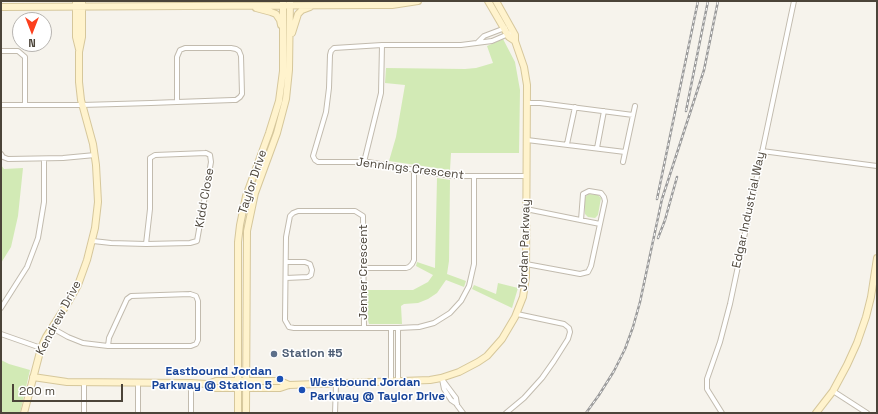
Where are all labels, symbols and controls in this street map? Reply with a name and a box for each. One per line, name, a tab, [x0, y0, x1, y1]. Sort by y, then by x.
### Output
north arrow	[12, 12, 52, 52]
text: N	[28, 36, 36, 50]
street label: Taylor Drive	[236, 148, 270, 216]
street label: Edgar Industrial Way	[730, 150, 768, 270]
street label: Jennings Crescent	[355, 155, 465, 183]
street label: Kidd Close	[193, 167, 217, 229]
street label: Jordan Parkway	[516, 199, 534, 291]
street label: Jenner Crescent	[357, 224, 371, 320]
street label: Kendrew Drive	[33, 278, 85, 358]
place label: Station #5	[282, 347, 343, 361]
marker: Station #5	[269, 349, 279, 359]
place label: Eastbound Jordan Parkway @ Station 5	[152, 365, 272, 393]
marker: Eastbound Jordan Parkway @ Station 5	[275, 374, 285, 384]
scale bar	[14, 376, 125, 402]
place label: Westbound Jordan Parkway @ Taylor Drive	[310, 376, 445, 404]
text: 200 m	[19, 383, 55, 399]
marker: Westbound Jordan Parkway @ Taylor Drive	[297, 385, 307, 395]

